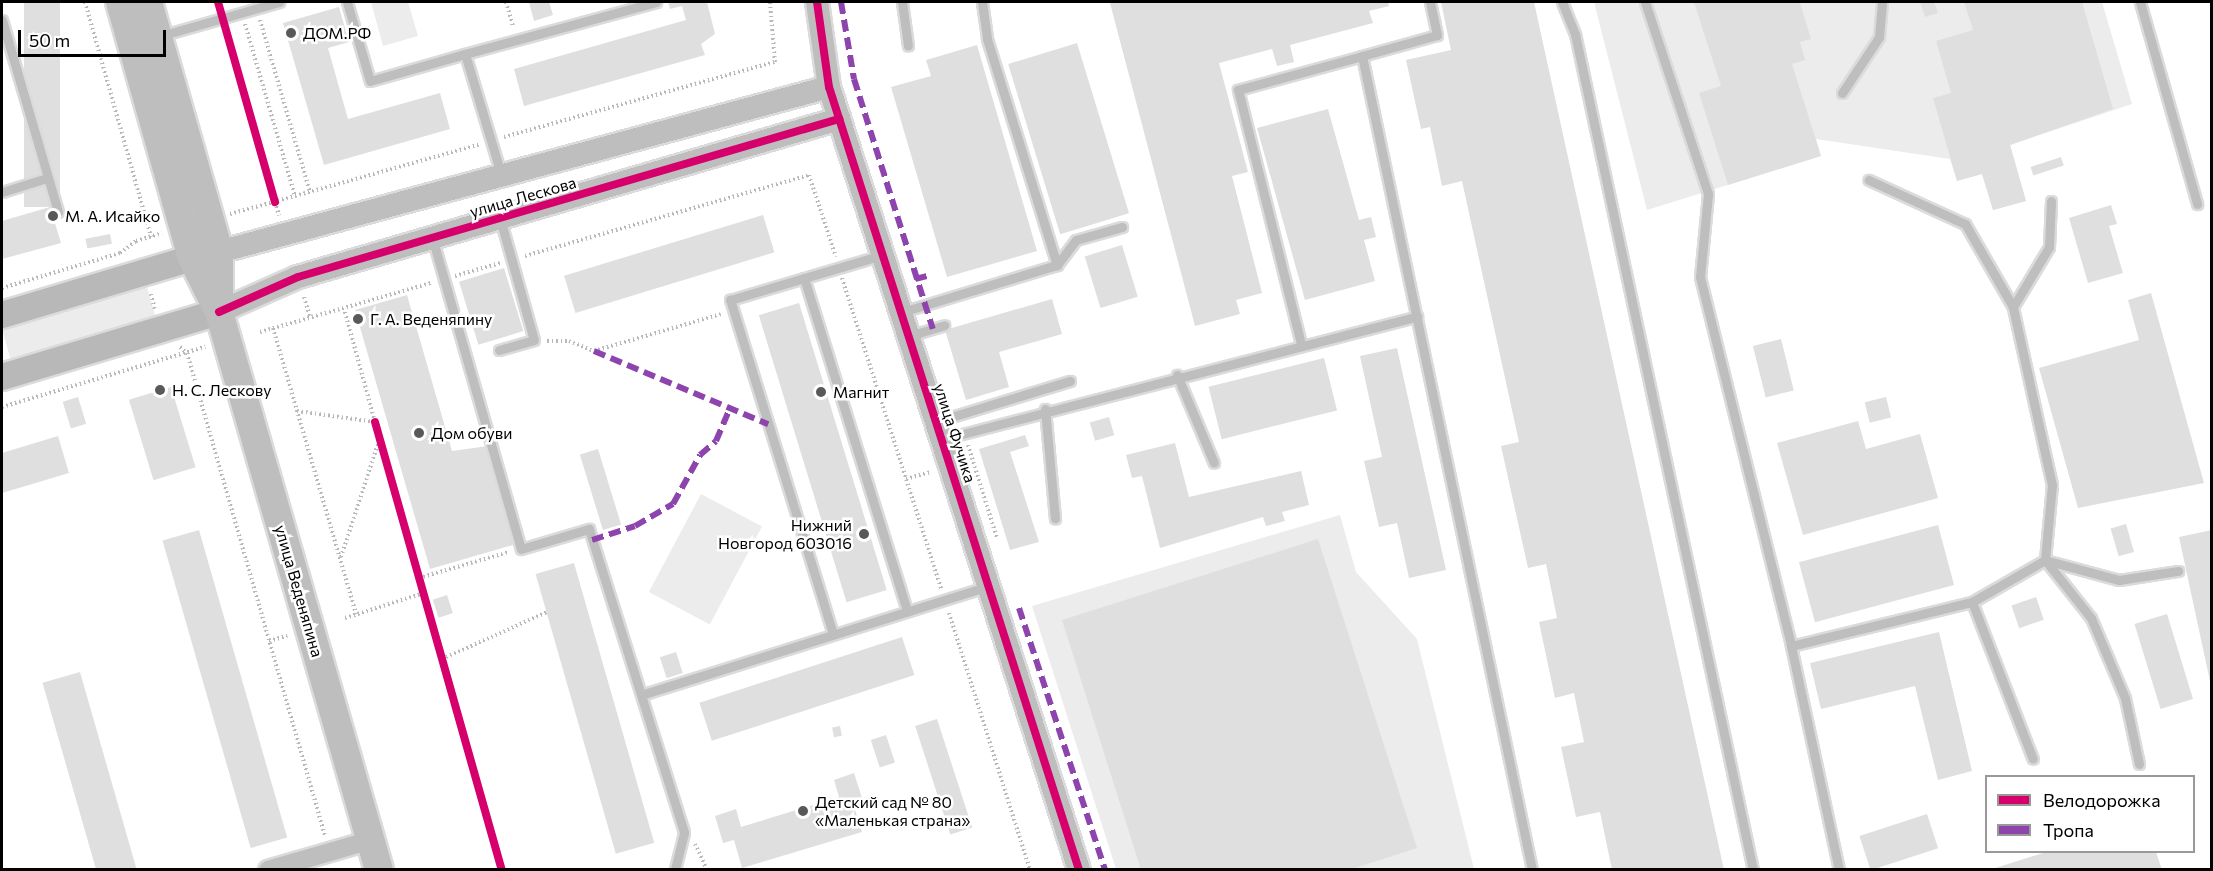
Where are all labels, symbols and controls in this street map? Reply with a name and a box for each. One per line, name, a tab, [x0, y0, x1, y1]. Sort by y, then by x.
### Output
scale bar	[21, 18, 170, 56]
place label: ДОМ.РФ	[303, 23, 371, 43]
marker: ДОМ.РФ	[284, 26, 298, 40]
text: 50 m	[29, 29, 70, 51]
street label: улица Лескова	[468, 173, 578, 221]
place label: М. А. Исайко	[65, 206, 160, 226]
marker: М. А. Исайко	[46, 209, 60, 223]
place label: Г. А. Веденяпину	[370, 309, 492, 329]
marker: Г. А. Веденяпину	[351, 312, 365, 326]
place label: Н. С. Лескову	[172, 380, 271, 400]
street label: улица Фучика	[930, 381, 980, 485]
place label: Магнит	[833, 382, 889, 402]
marker: Н. С. Лескову	[153, 383, 167, 397]
marker: Магнит	[814, 385, 828, 399]
place label: Дом обуви	[431, 423, 512, 443]
marker: Дом обуви	[412, 426, 426, 440]
place label: Нижний Новгород 603016	[718, 515, 852, 553]
street label: улица Веденяпина	[271, 523, 327, 659]
marker: Нижний Новгород 603016	[857, 527, 871, 541]
legend	[1985, 775, 2195, 853]
text: Велодорожка	[2043, 789, 2161, 811]
place label: Детский сад № 80 «Маленькая страна»	[815, 792, 970, 830]
marker: Детский сад № 80 «Маленькая страна»	[796, 804, 810, 818]
text: Тропа	[2043, 819, 2094, 841]

